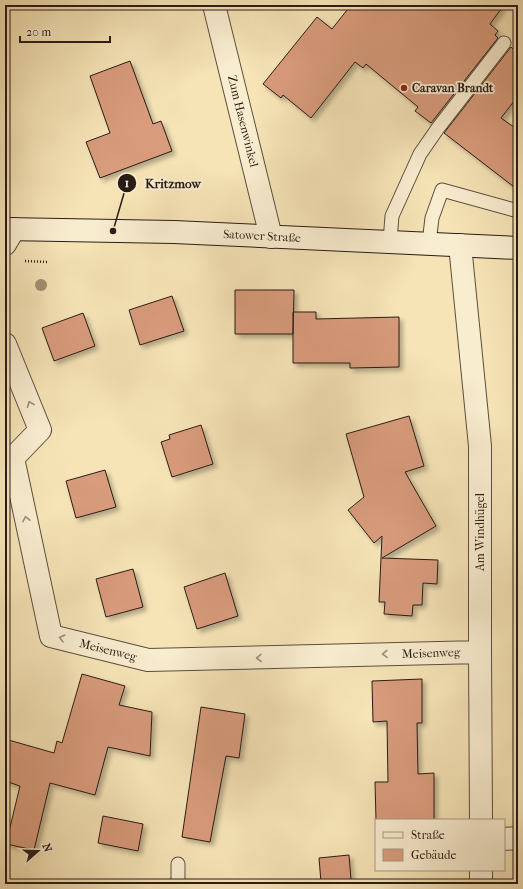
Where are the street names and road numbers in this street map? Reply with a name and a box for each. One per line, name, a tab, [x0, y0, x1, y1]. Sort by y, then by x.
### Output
street label: Zum Hasenwinkel	[225, 74, 261, 169]
street label: Satower Straße	[223, 227, 301, 245]
street label: Am Windhügel	[473, 492, 487, 572]
street label: Meisenweg	[78, 636, 139, 664]
street label: Meisenweg	[402, 645, 461, 661]

